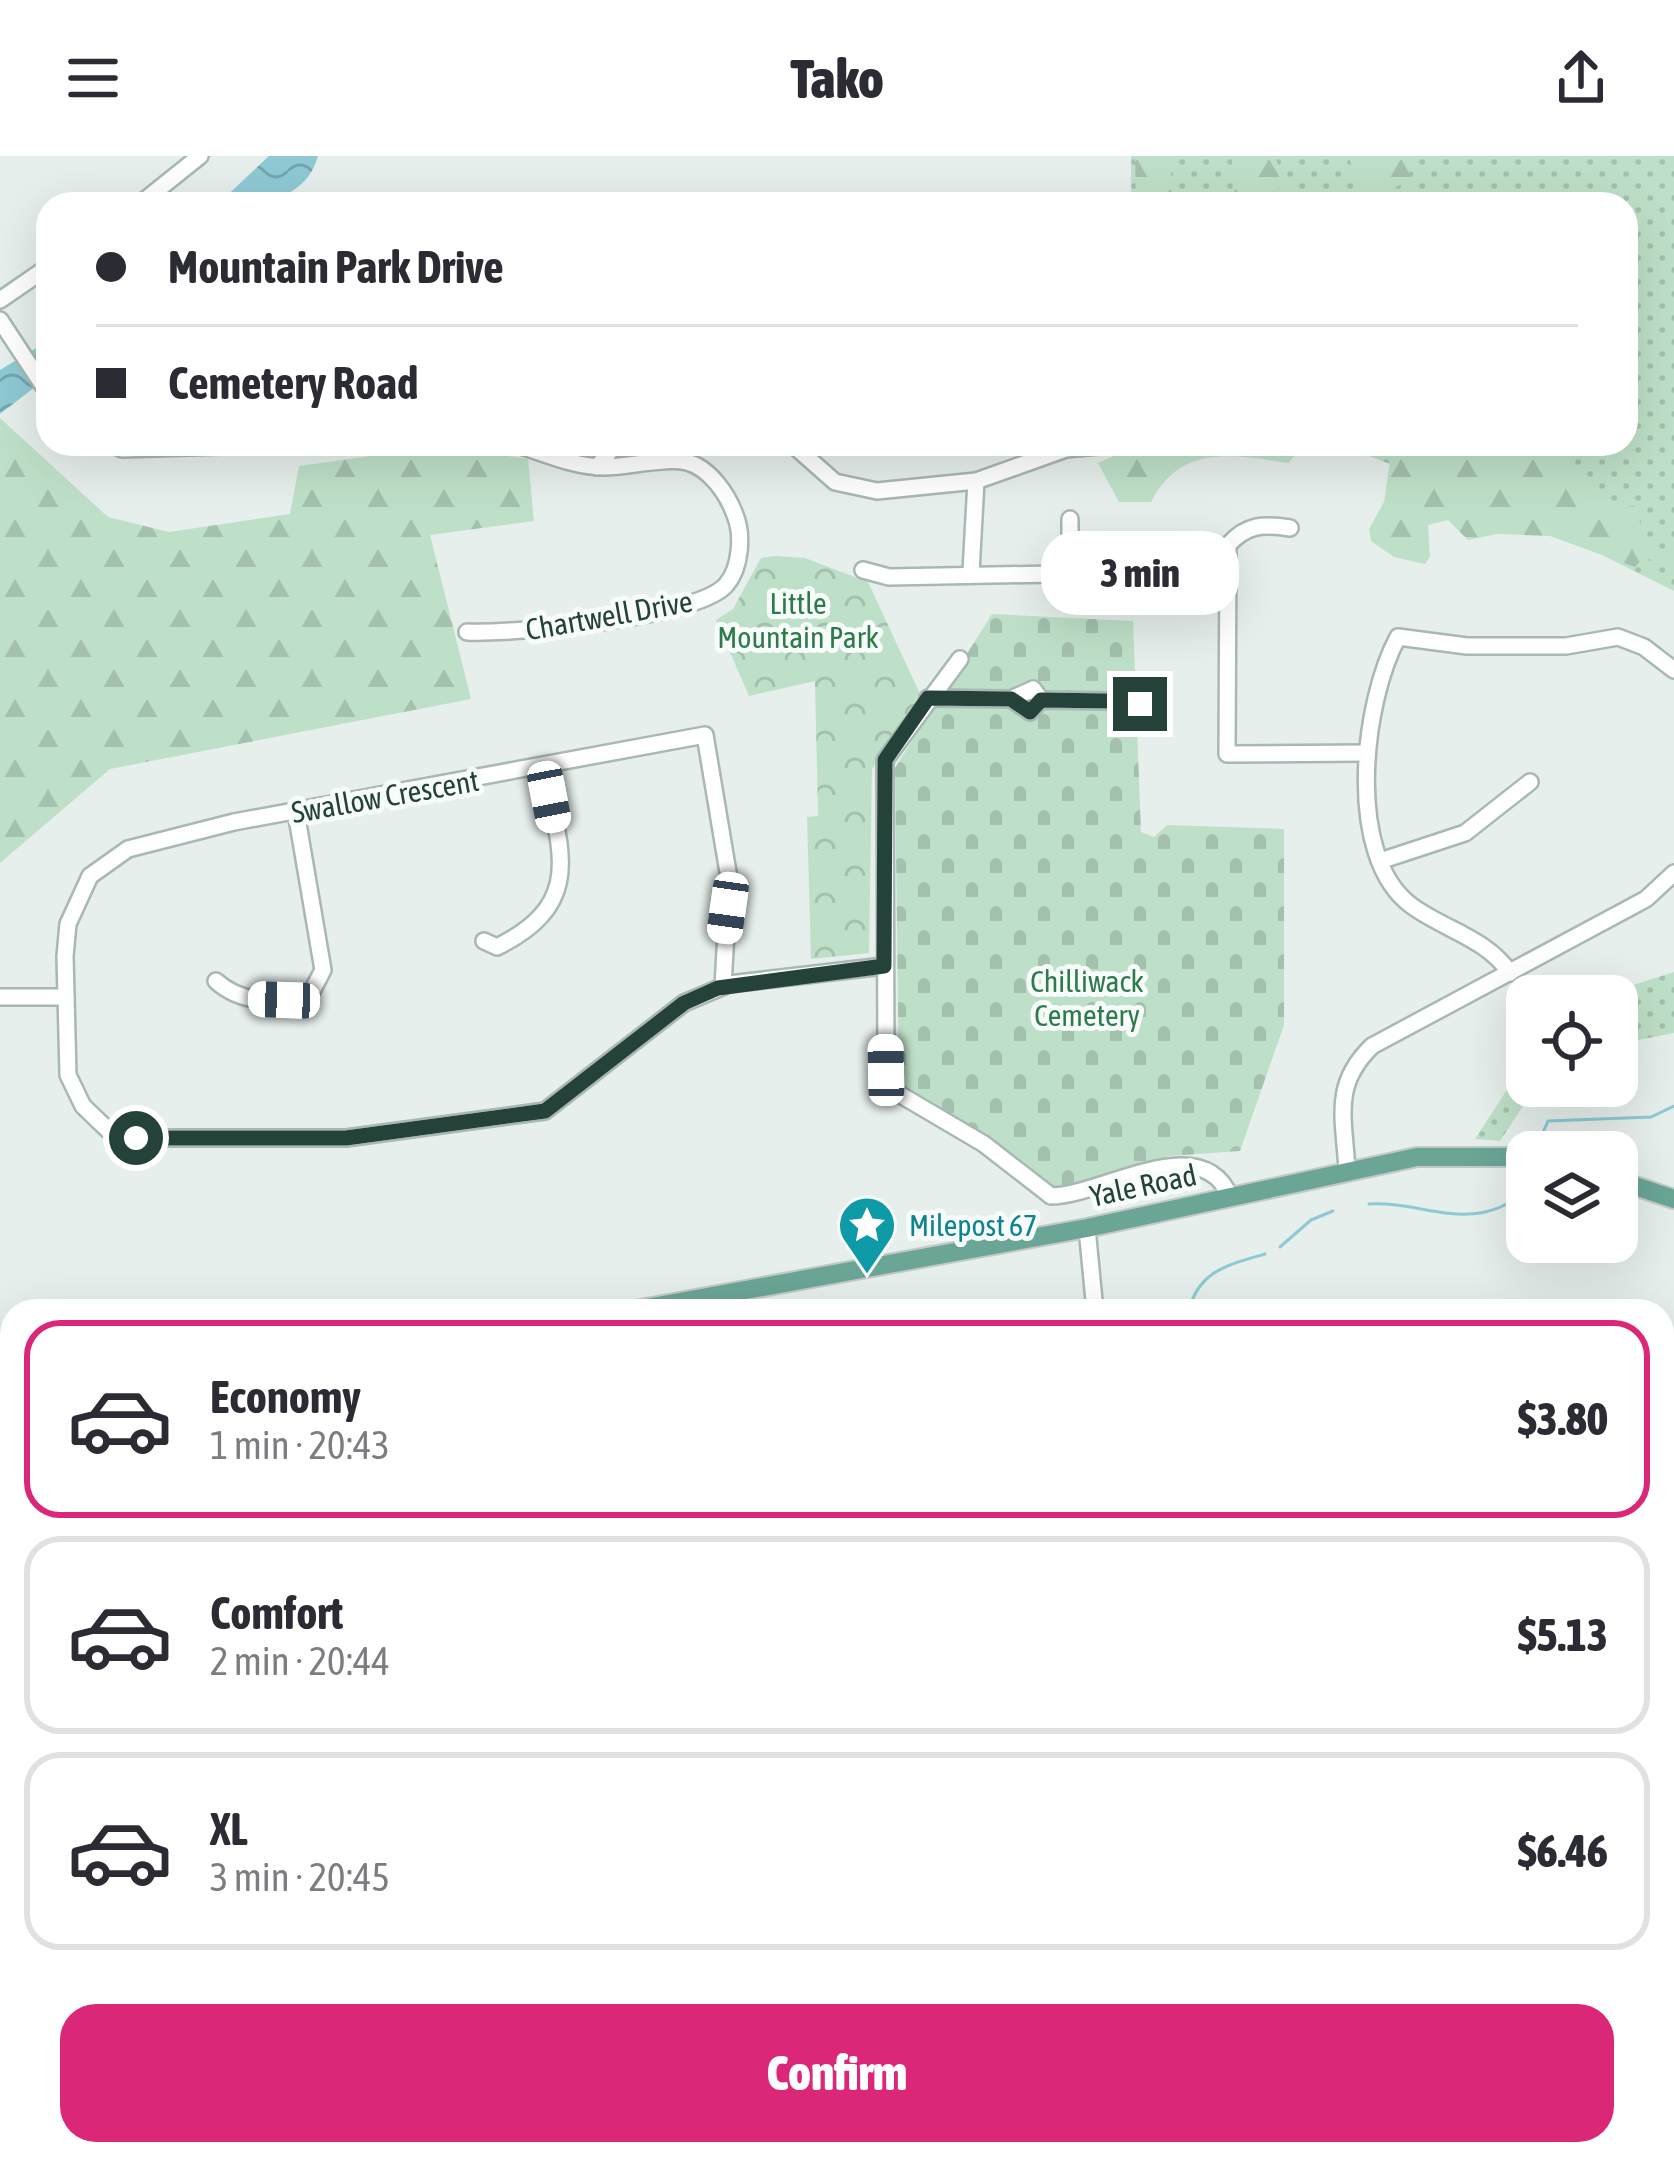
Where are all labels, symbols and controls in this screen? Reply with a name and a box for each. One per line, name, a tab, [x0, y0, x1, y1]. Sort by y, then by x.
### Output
icon: menu	[60, 45, 126, 111]
icon: share	[1548, 45, 1614, 111]
text: Tako	[790, 48, 884, 109]
text: Mountain Park Drive	[168, 241, 504, 293]
text: Cemetery Road	[168, 357, 418, 409]
callout: 3 min	[1041, 530, 1239, 614]
text: 3 min	[1100, 551, 1180, 595]
street label: Chartwell Drive	[523, 584, 695, 646]
park label: Little Mountain Park	[717, 586, 879, 654]
route end	[1113, 677, 1167, 731]
car	[524, 758, 574, 836]
street label: Swallow Crescent	[289, 763, 481, 829]
car	[705, 870, 751, 946]
park label: Chilliwack Cemetery	[1030, 964, 1144, 1032]
map controls	[1506, 975, 1638, 1263]
button: locate	[1506, 975, 1638, 1107]
car	[247, 981, 321, 1019]
car	[867, 1034, 905, 1106]
route start	[109, 1111, 163, 1165]
button: layers	[1506, 1131, 1638, 1263]
street label: Yale Road	[1087, 1157, 1199, 1213]
place icon: Milepost 67	[836, 1194, 898, 1276]
place label: Milepost 67	[909, 1208, 1037, 1242]
icon: car	[66, 1365, 174, 1473]
text: Economy	[210, 1371, 361, 1423]
text: $3.80	[1518, 1393, 1608, 1445]
text: 1 min · 20:43	[210, 1423, 390, 1467]
icon: car	[66, 1581, 174, 1689]
text: Comfort	[210, 1587, 343, 1639]
text: $5.13	[1518, 1609, 1608, 1661]
text: 2 min · 20:44	[210, 1639, 390, 1683]
icon: car	[66, 1797, 174, 1905]
text: XL	[210, 1803, 248, 1855]
text: $6.46	[1518, 1825, 1608, 1877]
text: 3 min · 20:45	[210, 1855, 390, 1899]
button: Confirm	[60, 2004, 1614, 2142]

